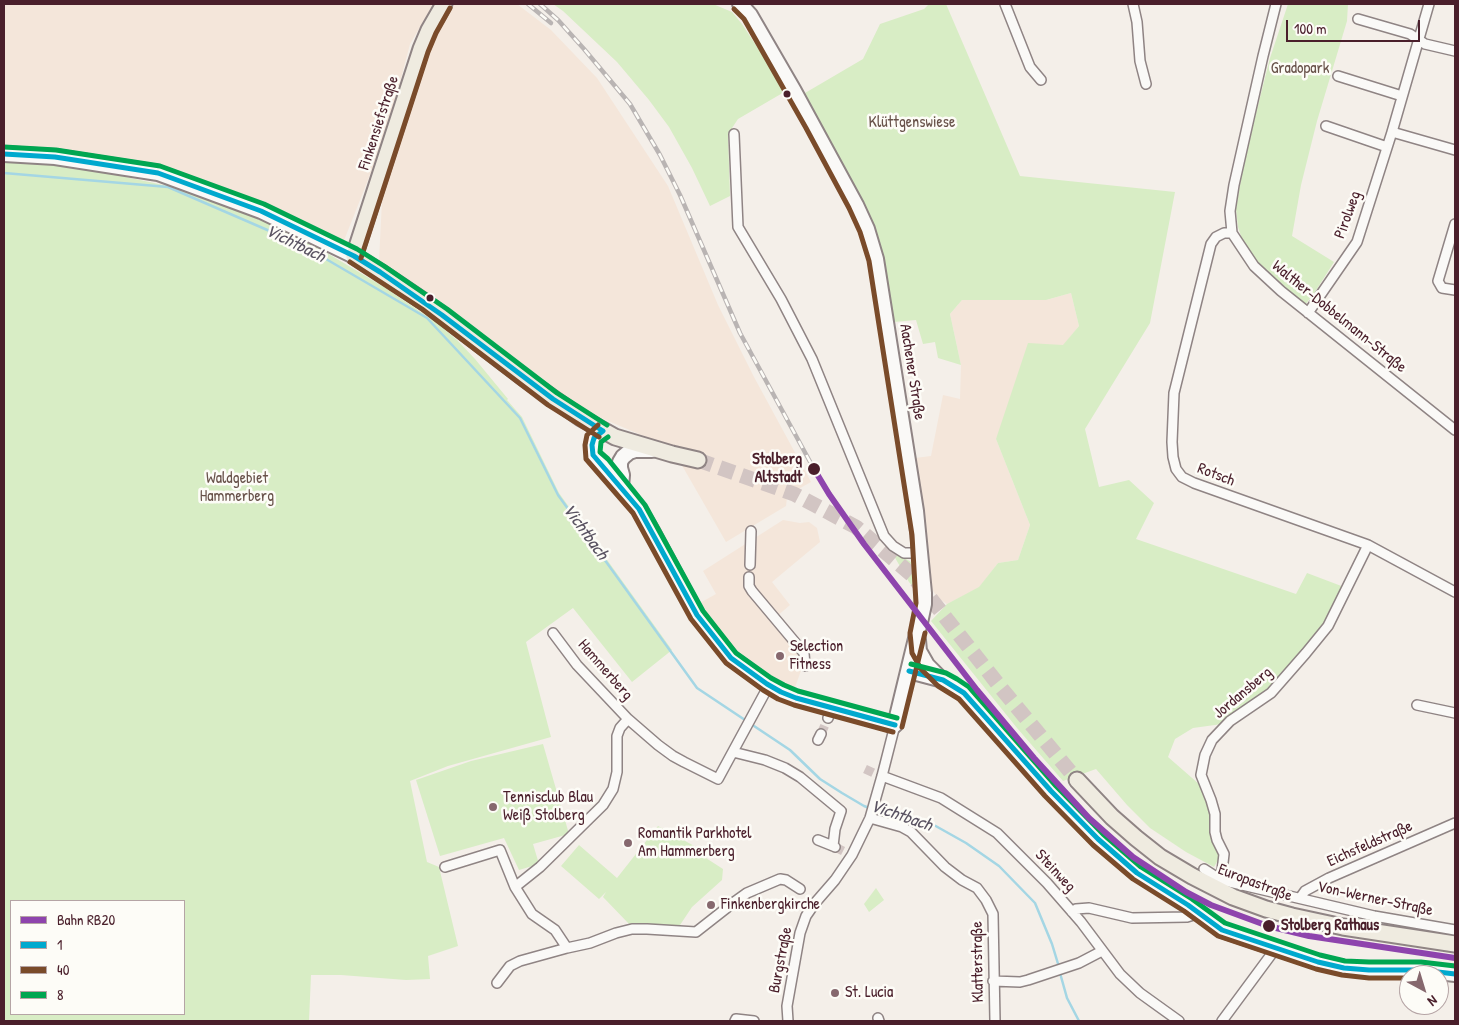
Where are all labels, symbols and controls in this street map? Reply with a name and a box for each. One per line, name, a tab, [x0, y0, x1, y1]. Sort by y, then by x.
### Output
scale bar	[1289, 10, 1423, 42]
text: 100 m	[1294, 18, 1327, 39]
park label: Gradopark	[1271, 59, 1329, 79]
street label: Finkensiefstraße	[355, 74, 403, 172]
unlabelled marker	[782, 89, 792, 99]
park label: Klüttgenswiese	[869, 113, 955, 133]
street label: Pirolweg	[1331, 189, 1365, 241]
water label: Vichtbach	[262, 220, 328, 268]
street label: Walther-Dobbelmann-Straße	[1268, 257, 1410, 377]
unlabelled marker	[425, 293, 435, 303]
street label: Aachener Straße	[895, 323, 929, 421]
place label: Stolberg Altstadt	[752, 450, 802, 488]
street label: Rotsch	[1195, 459, 1237, 491]
marker: Stolberg Altstadt	[806, 461, 822, 477]
park label: Waldgebiet Hammerberg	[200, 469, 274, 507]
water label: Vichtbach	[557, 500, 613, 564]
street label: Hammerberg	[573, 636, 637, 704]
place label: Selection Fitness	[790, 637, 843, 675]
marker: Selection Fitness	[774, 650, 786, 662]
street label: Jordansberg	[1210, 663, 1276, 723]
place label: Tennisclub Blau Weiß Stolberg	[503, 788, 593, 826]
water label: Vichtbach	[867, 795, 935, 837]
marker: Tennisclub Blau Weiß Stolberg	[487, 801, 499, 813]
street label: Eichsfeldstraße	[1324, 817, 1416, 871]
place label: Romantik Parkhotel Am Hammerberg	[638, 824, 752, 862]
marker: Romantik Parkhotel Am Hammerberg	[622, 837, 634, 849]
street label: Steinweg	[1031, 846, 1079, 896]
street label: Europastraße	[1215, 860, 1295, 906]
street label: Von-Werner-Straße	[1315, 877, 1435, 921]
place label: Finkenbergkirche	[721, 895, 820, 915]
marker: Finkenbergkirche	[705, 899, 717, 911]
legend	[10, 900, 185, 1015]
text: Bahn RB20	[57, 909, 115, 930]
place label: Stolberg Rathaus	[1281, 916, 1379, 936]
marker: Stolberg Rathaus	[1261, 918, 1277, 934]
street label: Klatterstraße	[968, 921, 988, 1003]
street label: Burgstraße	[765, 925, 797, 995]
text: 1	[57, 934, 62, 955]
text: 40	[57, 959, 69, 980]
north arrow	[1399, 965, 1449, 1015]
place label: St. Lucia	[845, 983, 893, 1003]
text: 8	[57, 984, 64, 1005]
marker: St. Lucia	[829, 987, 841, 999]
text: N	[1424, 992, 1442, 1011]

